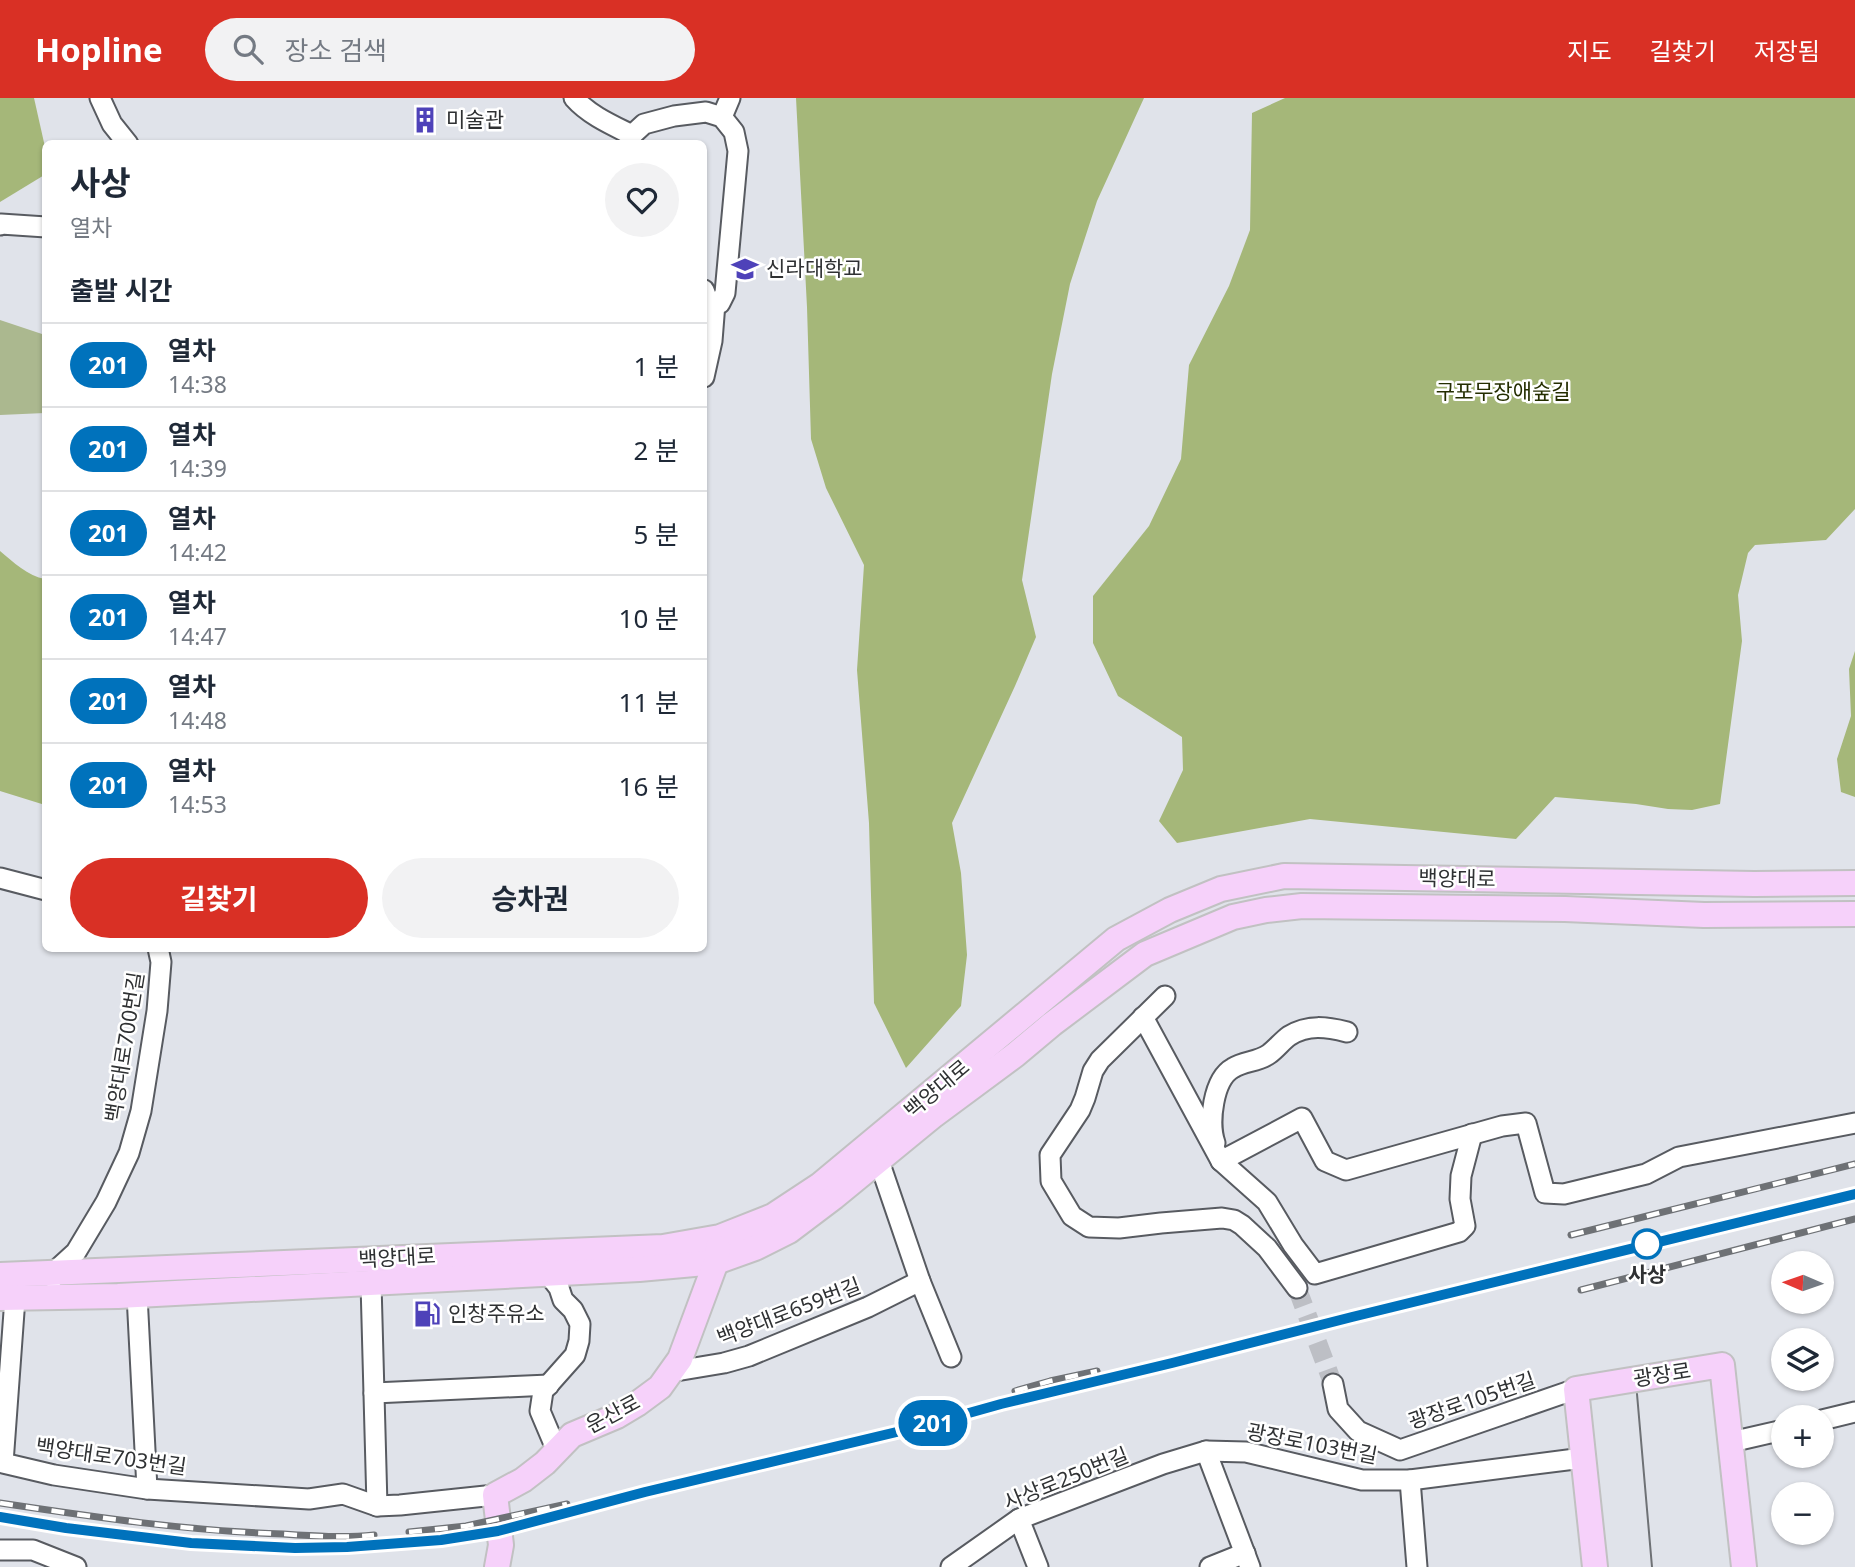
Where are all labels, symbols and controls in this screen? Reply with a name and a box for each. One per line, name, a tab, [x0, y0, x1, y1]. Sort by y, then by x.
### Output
search box	[205, 18, 695, 81]
text: Hopline	[35, 27, 163, 72]
icon: search	[229, 30, 267, 68]
text: 장소 검색	[285, 32, 387, 68]
text: 지도	[1567, 34, 1612, 67]
text: 길찾기	[1650, 34, 1716, 67]
text: 저장됨	[1754, 34, 1820, 67]
building icon: 미술관	[410, 105, 440, 135]
place label: 미술관	[446, 105, 504, 133]
text: 사상	[70, 160, 131, 205]
button: heart	[605, 163, 679, 237]
text: 열차	[70, 211, 112, 243]
school or university icon: 신라대학교	[730, 254, 760, 284]
place label: 신라대학교	[766, 254, 863, 282]
text: 출발 시간	[70, 272, 172, 308]
text: 열차	[168, 332, 216, 368]
text: 201	[88, 348, 129, 381]
text: 1 분	[633, 348, 679, 384]
text: 14:38	[168, 368, 227, 400]
park label: 구포무장애숲길	[1435, 377, 1571, 405]
text: 열차	[168, 416, 216, 452]
text: 201	[88, 432, 129, 465]
text: 2 분	[633, 432, 679, 468]
text: 14:39	[168, 452, 227, 484]
text: 열차	[168, 500, 216, 536]
text: 201	[88, 516, 129, 549]
text: 5 분	[633, 516, 679, 552]
text: 14:42	[168, 536, 227, 568]
text: 열차	[168, 584, 216, 620]
text: 201	[88, 600, 129, 633]
text: 10 분	[619, 600, 679, 636]
text: 14:47	[168, 620, 227, 652]
text: 열차	[168, 668, 216, 704]
text: 201	[88, 684, 129, 717]
text: 11 분	[619, 684, 679, 720]
text: 14:48	[168, 704, 227, 736]
text: 열차	[168, 752, 216, 788]
text: 201	[88, 768, 129, 801]
text: 16 분	[619, 768, 679, 804]
text: 14:53	[168, 788, 227, 820]
button: 길찾기	[70, 858, 368, 938]
button: 승차권	[382, 858, 679, 938]
street label: 백양대로	[1418, 863, 1496, 893]
street label: 백양대로700번길	[98, 970, 150, 1124]
street label: 백양대로	[898, 1053, 975, 1124]
marker: 사상	[1632, 1229, 1662, 1259]
street label: 백양대로	[358, 1241, 436, 1273]
north arrow	[1771, 1251, 1834, 1314]
map controls	[1771, 1251, 1834, 1545]
place label: 사상	[1628, 1260, 1666, 1288]
street label: 백양대로659번길	[713, 1271, 865, 1351]
fuel station icon: 인창주유소	[412, 1299, 442, 1329]
place label: 인창주유소	[448, 1299, 545, 1327]
button: layers	[1771, 1328, 1834, 1391]
street label: 광장로	[1631, 1356, 1693, 1392]
street label: 광장로105번길	[1404, 1365, 1539, 1435]
street label: 운산로	[580, 1387, 645, 1439]
line badge: 201	[893, 1400, 973, 1446]
button: +	[1771, 1405, 1834, 1468]
text: 201	[912, 1406, 954, 1439]
street label: 광장로103번길	[1244, 1417, 1380, 1469]
street label: 백양대로703번길	[34, 1432, 188, 1480]
street label: 사상로250번길	[999, 1440, 1132, 1516]
button: −	[1771, 1482, 1834, 1545]

